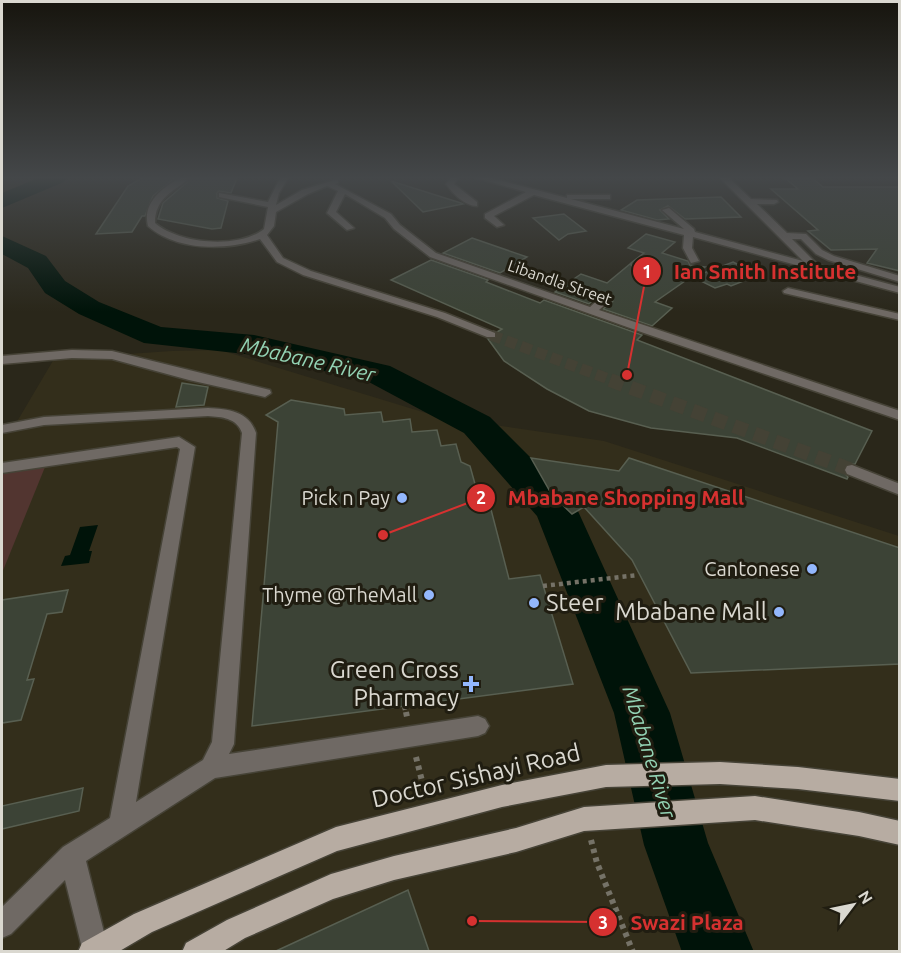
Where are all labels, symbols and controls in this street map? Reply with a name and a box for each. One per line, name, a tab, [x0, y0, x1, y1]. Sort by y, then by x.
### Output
callout: Ian Smith Institute	[632, 252, 869, 291]
street label: Libandla Street	[506, 256, 615, 308]
text: Ian Smith Institute	[674, 259, 856, 283]
text: 1	[642, 261, 652, 281]
water label: Mbabane River	[239, 332, 379, 386]
callout: Mbabane Shopping Mall	[466, 478, 756, 517]
text: Mbabane Shopping Mall	[508, 485, 744, 509]
place label: Pick n Pay	[302, 486, 390, 509]
text: 2	[476, 487, 486, 507]
marker: Pick n Pay	[395, 491, 409, 505]
place label: Cantonese	[704, 557, 800, 580]
marker: Cantonese	[805, 562, 819, 576]
place label: Thyme @TheMall	[262, 583, 417, 606]
marker: Thyme @TheMall	[422, 588, 436, 602]
place label: Steer	[546, 589, 604, 616]
marker: Steer	[527, 596, 541, 610]
place label: Mbabane Mall	[615, 598, 767, 625]
marker: Mbabane Mall	[772, 605, 786, 619]
place label: Green Cross Pharmacy	[330, 656, 459, 711]
marker: Green Cross Pharmacy	[464, 677, 478, 691]
water label: Mbabane River	[618, 683, 682, 822]
street label: Doctor Sishayi Road	[369, 738, 583, 813]
north arrow	[823, 875, 883, 935]
text: N	[855, 887, 877, 907]
callout: Swazi Plaza	[588, 903, 755, 942]
text: Swazi Plaza	[630, 910, 744, 934]
text: 3	[598, 912, 608, 932]

